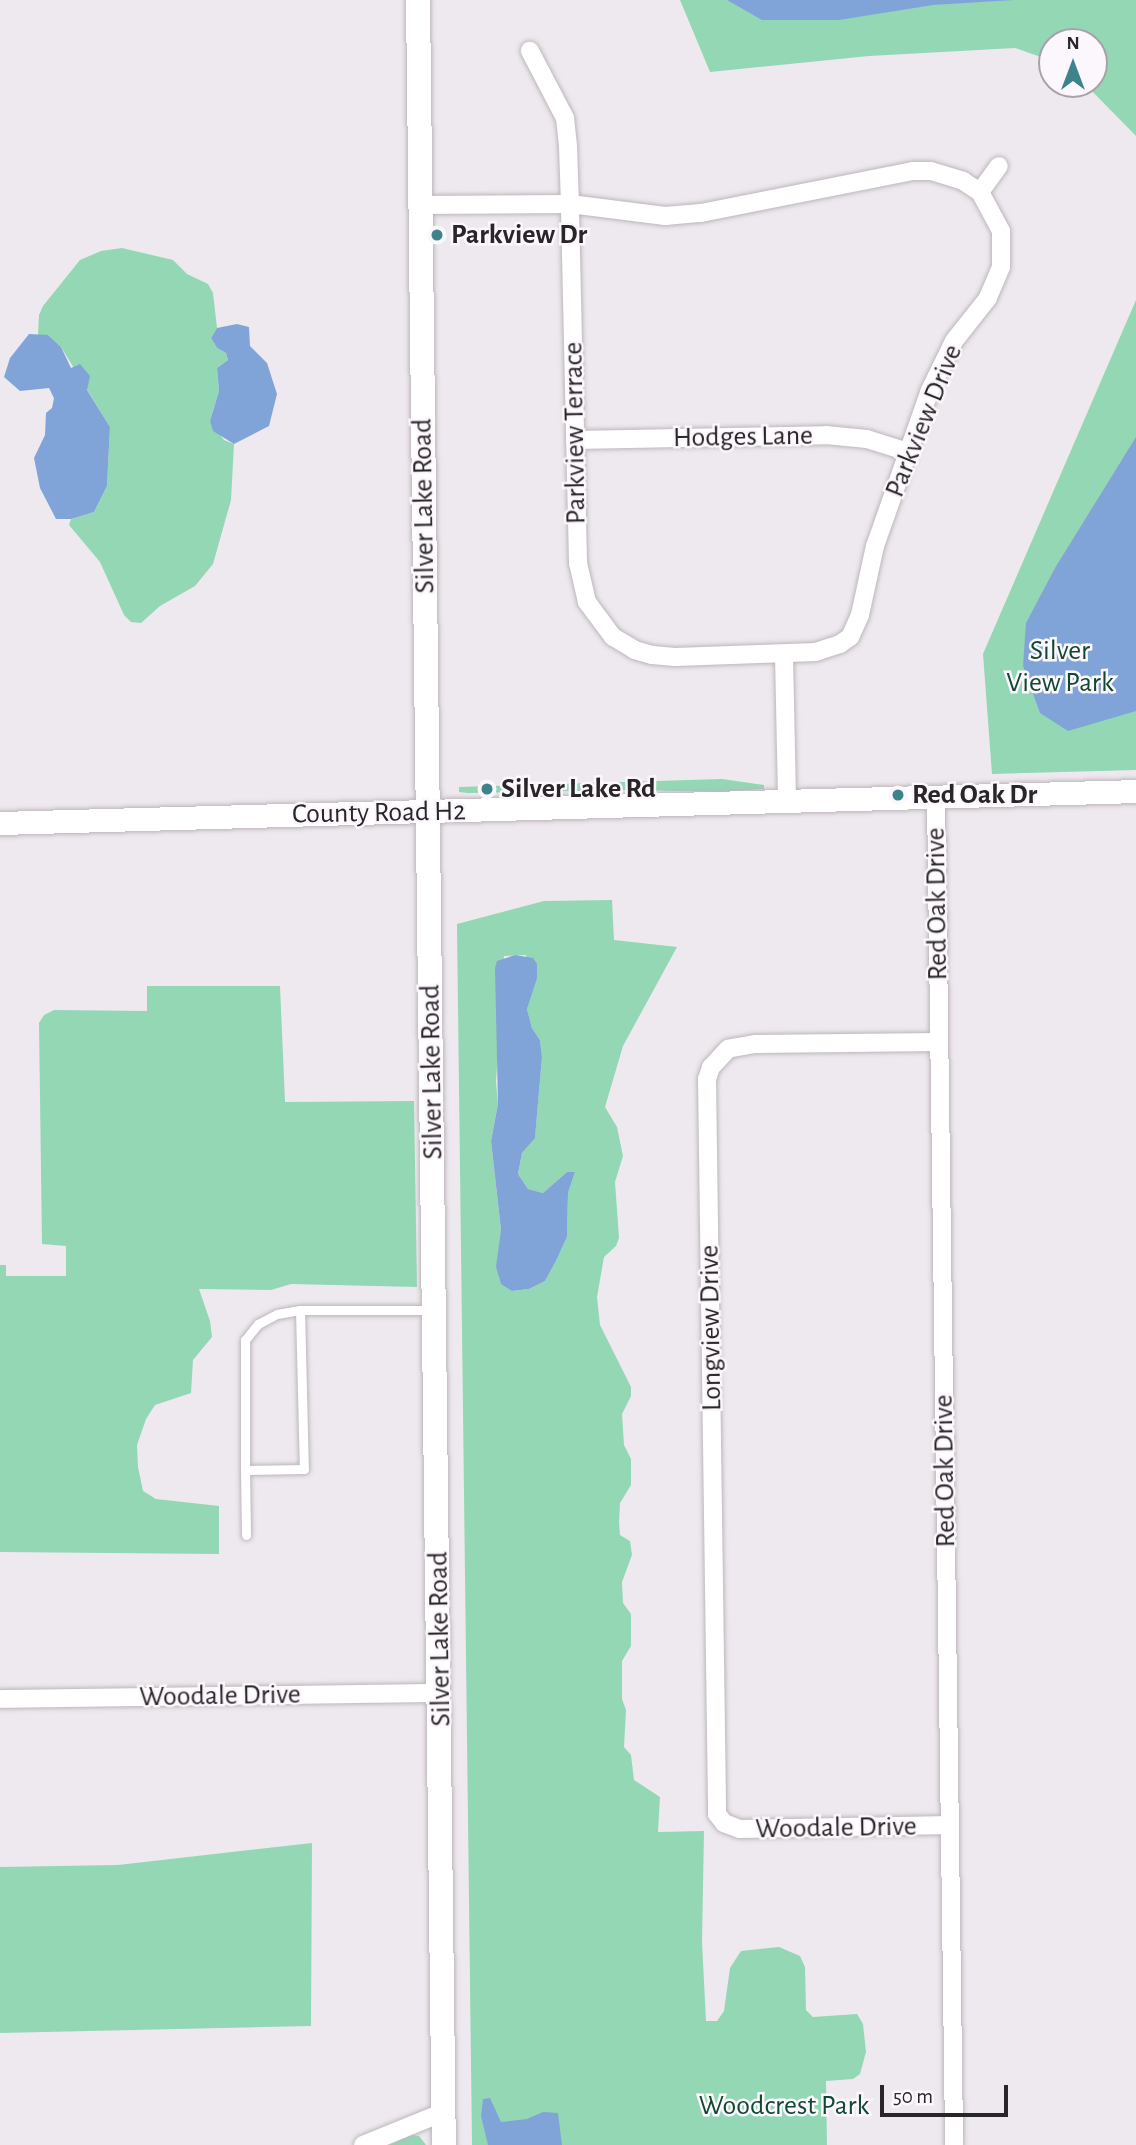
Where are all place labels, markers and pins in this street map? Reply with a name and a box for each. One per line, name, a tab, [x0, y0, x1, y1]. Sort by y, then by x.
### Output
place label: Parkview Dr	[451, 218, 587, 252]
marker: Parkview Dr	[429, 227, 445, 243]
place label: Silver Lake Rd	[501, 772, 656, 806]
place label: Red Oak Dr	[912, 778, 1037, 812]
marker: Silver Lake Rd	[479, 781, 495, 797]
marker: Red Oak Dr	[890, 787, 906, 803]

